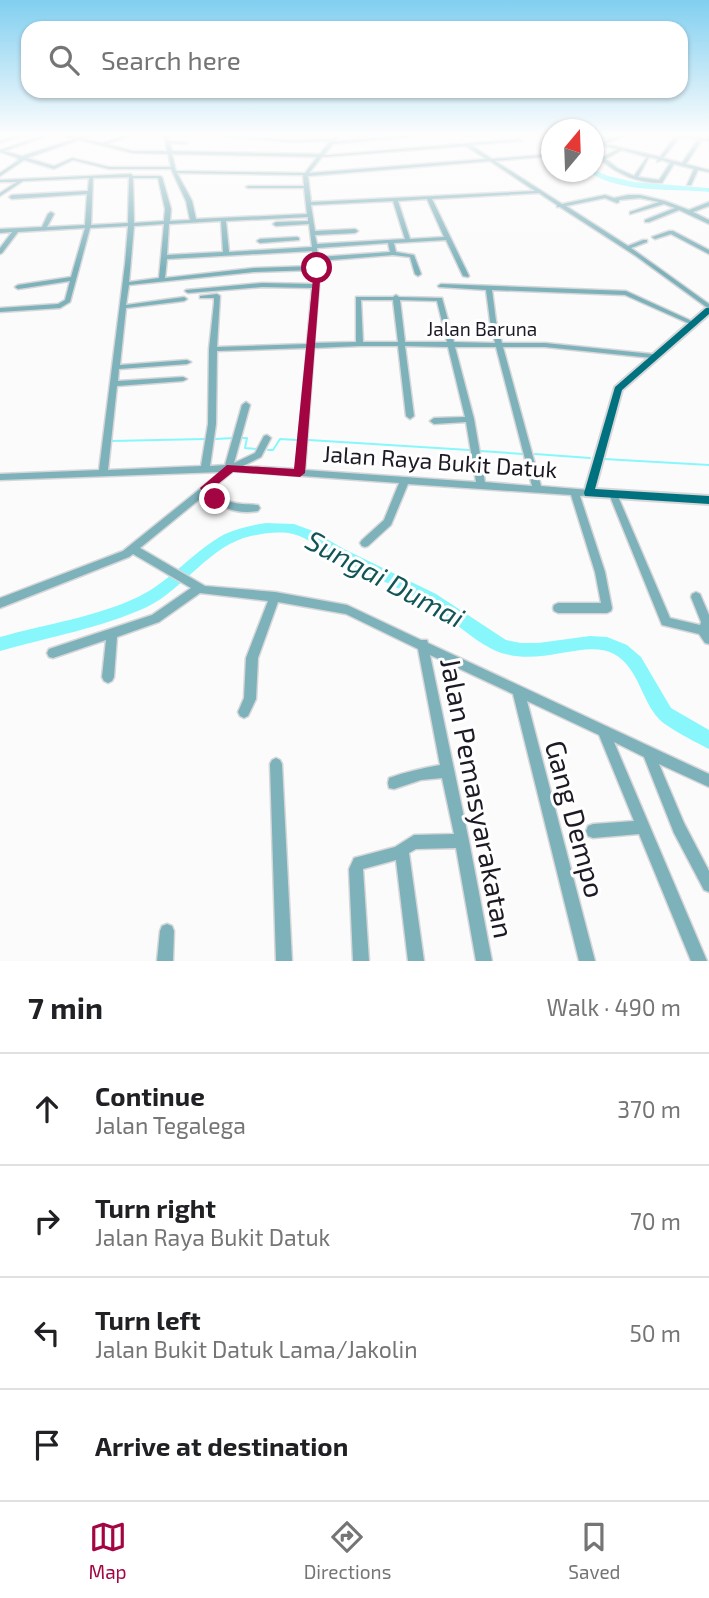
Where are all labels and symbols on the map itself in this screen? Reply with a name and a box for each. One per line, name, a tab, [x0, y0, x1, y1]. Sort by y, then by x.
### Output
north arrow	[541, 119, 604, 182]
route start	[301, 252, 332, 283]
street label: Jalan Baruna	[427, 317, 537, 340]
street label: Jalan Raya Bukit Datuk	[322, 439, 559, 483]
route end	[199, 483, 230, 514]
water label: Sungai Dumai	[300, 522, 471, 634]
street label: Jalan Pemasyarakatan	[434, 655, 522, 941]
street label: Gang Dempo	[539, 736, 613, 901]

